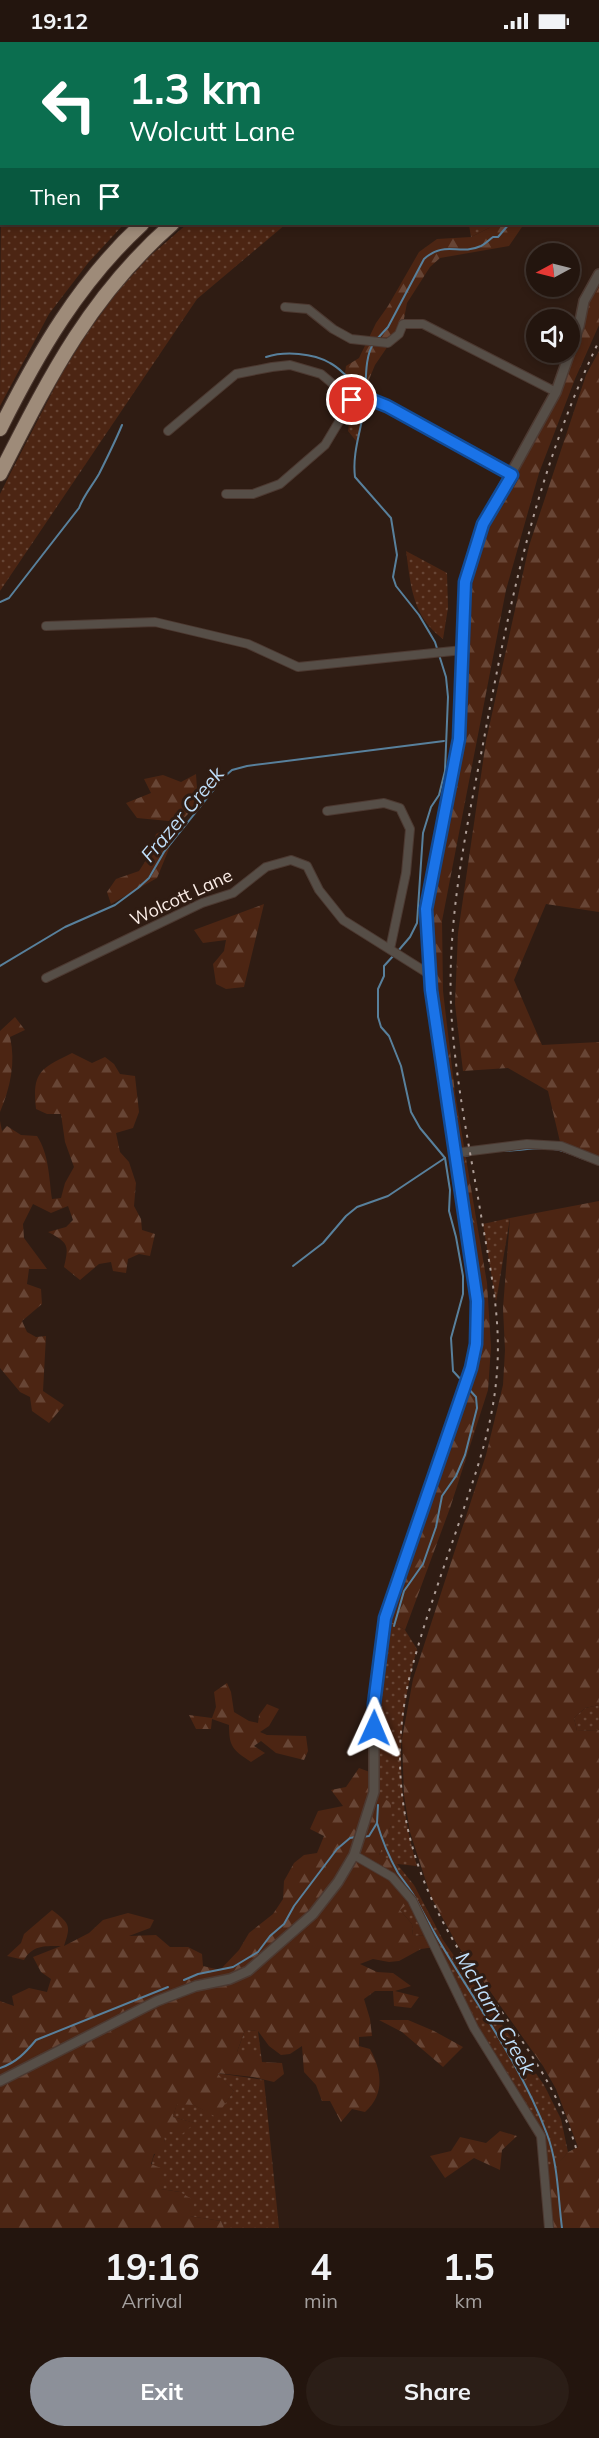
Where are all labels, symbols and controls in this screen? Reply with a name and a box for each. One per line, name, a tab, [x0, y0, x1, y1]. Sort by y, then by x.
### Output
text: 19:12	[30, 7, 88, 35]
text: 1.3 km	[129, 62, 262, 115]
icon: left	[30, 66, 108, 144]
text: Wolcutt Lane	[129, 114, 295, 148]
icon: arrive	[93, 180, 126, 213]
text: Then	[30, 183, 81, 211]
north arrow	[526, 243, 580, 297]
map controls	[526, 243, 580, 363]
button: sound	[526, 309, 580, 363]
pin	[326, 374, 377, 425]
icon: arrive	[335, 383, 368, 416]
water label: Frazer Creek	[135, 761, 229, 867]
street label: Wolcott Lane	[126, 863, 236, 931]
position arrow	[342, 1696, 406, 1760]
water label: McHarry Creek	[451, 1947, 542, 2080]
text: 19:16	[104, 2244, 200, 2289]
text: 4	[310, 2244, 332, 2289]
text: 1.5	[442, 2244, 495, 2289]
text: Arrival	[121, 2288, 183, 2313]
text: min	[304, 2288, 338, 2313]
text: km	[455, 2288, 482, 2313]
button: Exit	[30, 2357, 294, 2426]
button: Share	[306, 2357, 569, 2426]

